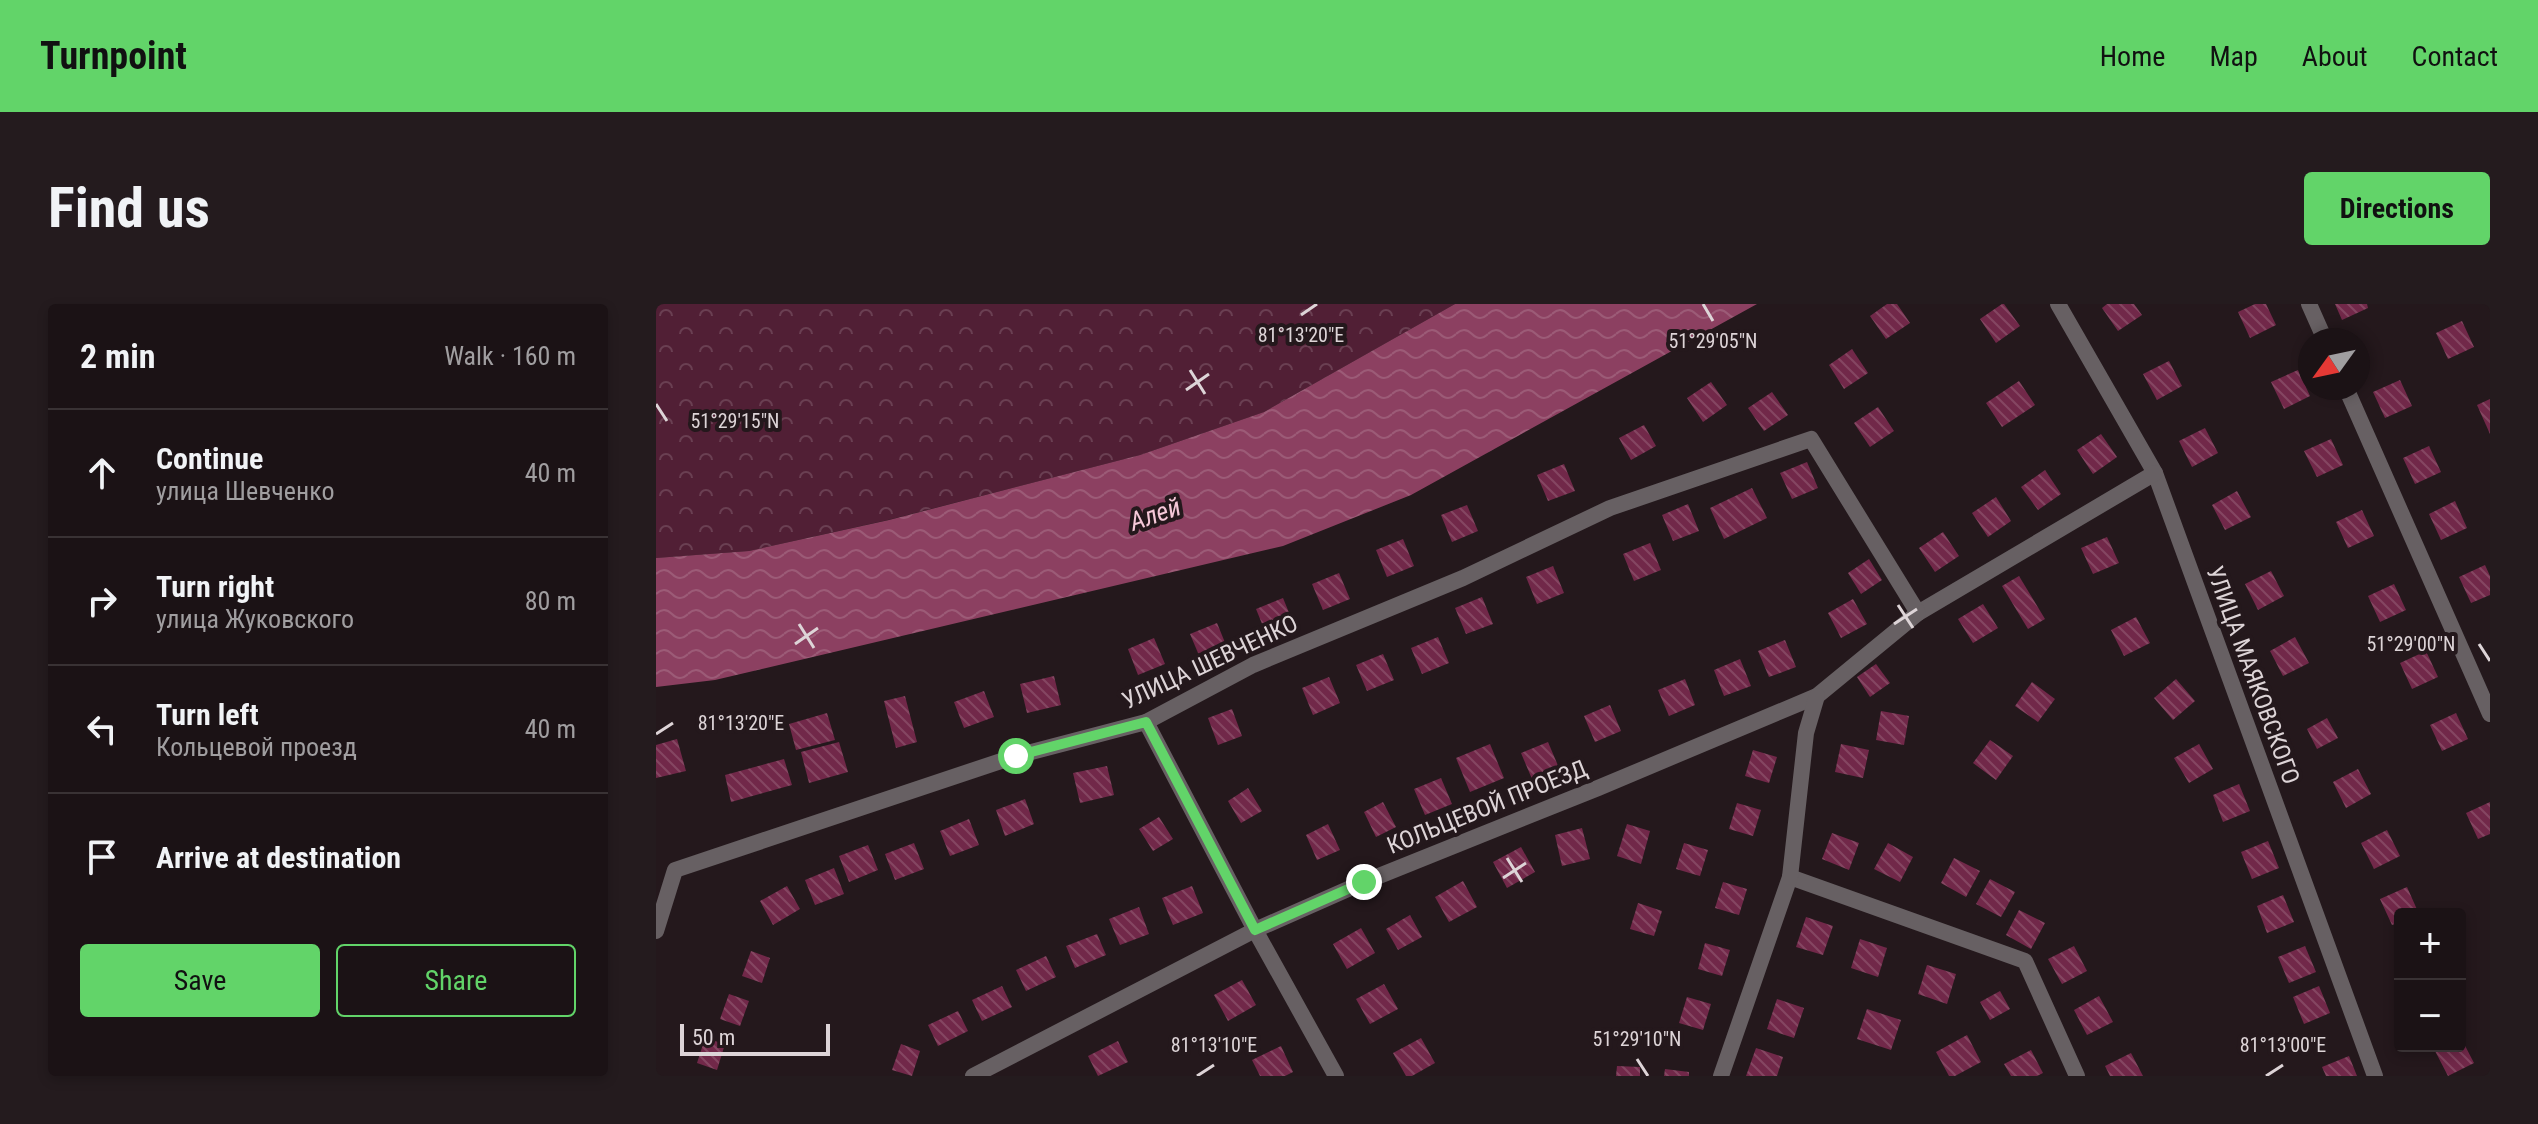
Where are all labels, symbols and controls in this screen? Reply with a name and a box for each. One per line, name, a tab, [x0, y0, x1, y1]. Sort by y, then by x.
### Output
text: Turnpoint	[40, 34, 187, 78]
text: Home	[2100, 40, 2165, 73]
text: Map	[2209, 40, 2258, 73]
text: About	[2302, 40, 2368, 73]
text: Contact	[2412, 40, 2498, 73]
button: Directions	[2304, 172, 2490, 245]
text: Find us	[48, 175, 210, 241]
text: 81°13'20"E	[1258, 323, 1344, 347]
north arrow	[2298, 328, 2370, 400]
text: 51°29'05"N	[1668, 329, 1758, 353]
text: 2 min	[80, 336, 156, 376]
text: Walk · 160 m	[444, 341, 576, 371]
text: 51°29'15"N	[690, 409, 780, 433]
text: Continue	[156, 441, 263, 476]
icon: ahead	[80, 451, 124, 495]
text: 40 m	[525, 458, 576, 488]
text: улица Шевченко	[156, 476, 335, 506]
water label: Алей	[1124, 491, 1185, 537]
street label: УЛИЦА МАЯКОВСКОГО	[2201, 562, 2305, 788]
text: Turn right	[156, 569, 274, 604]
icon: right	[80, 579, 124, 623]
text: 80 m	[525, 586, 576, 616]
text: улица Жуковского	[156, 604, 354, 634]
street label: УЛИЦА ШЕВЧЕНКО	[1118, 609, 1302, 715]
text: 51°29'00"N	[2366, 632, 2456, 656]
text: Turn left	[156, 697, 259, 732]
icon: left	[80, 707, 124, 751]
text: 81°13'20"E	[698, 711, 784, 735]
text: 40 m	[525, 714, 576, 744]
text: Кольцевой проезд	[156, 732, 357, 762]
route start	[998, 738, 1034, 774]
street label: КОЛЬЦЕВОЙ ПРОЕЗД	[1383, 754, 1591, 860]
icon: arrive	[80, 835, 124, 879]
text: Arrive at destination	[156, 840, 401, 875]
route end	[1346, 864, 1382, 900]
map controls	[2394, 908, 2466, 1052]
button: +	[2394, 908, 2466, 980]
button: Save	[80, 944, 320, 1017]
button: Share	[336, 944, 576, 1017]
button: −	[2394, 980, 2466, 1052]
scale bar	[680, 1020, 830, 1056]
text: 50 m	[692, 1025, 735, 1050]
text: 51°29'10"N	[1592, 1027, 1682, 1051]
text: 81°13'10"E	[1171, 1033, 1257, 1057]
text: 81°13'00"E	[2240, 1033, 2326, 1057]

